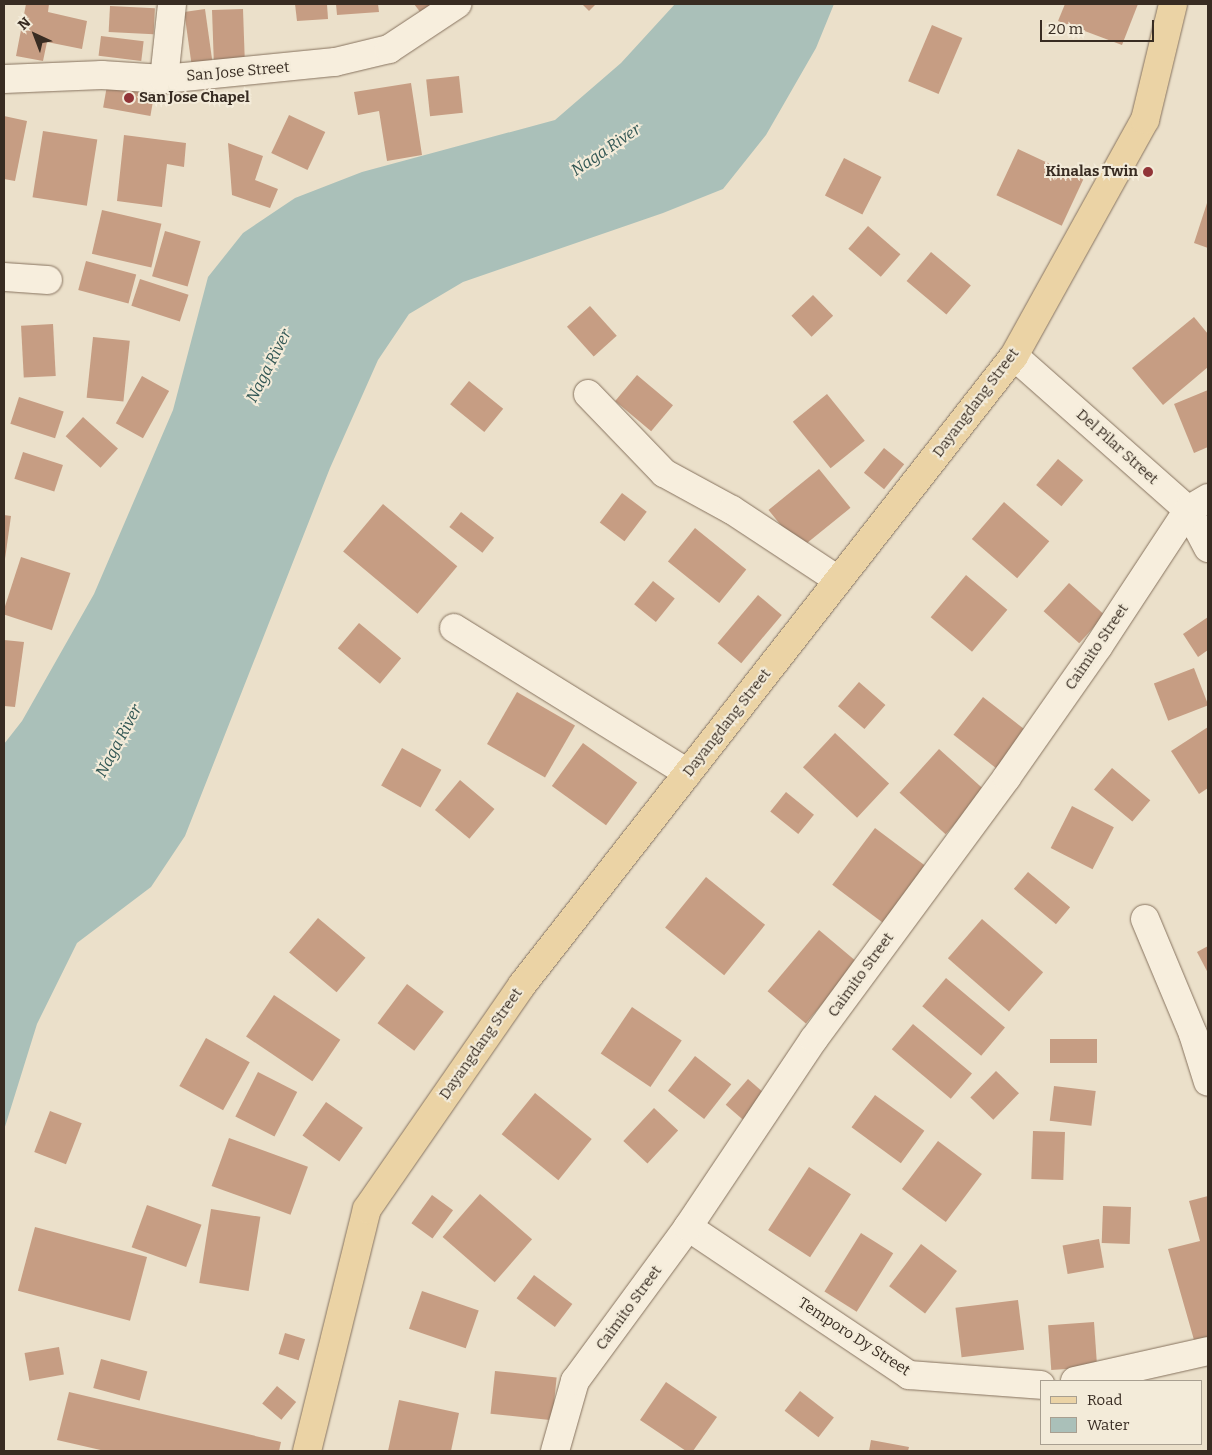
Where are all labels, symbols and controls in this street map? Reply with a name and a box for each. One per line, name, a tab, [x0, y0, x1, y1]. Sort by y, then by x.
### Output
north arrow	[10, 10, 60, 60]
scale bar	[1042, 10, 1156, 42]
text: N	[15, 14, 34, 34]
text: 20 m	[1048, 20, 1083, 38]
street label: San Jose Street	[186, 59, 290, 85]
place label: San Jose Chapel	[139, 89, 250, 107]
marker: San Jose Chapel	[123, 92, 135, 104]
water label: Naga River	[568, 120, 644, 180]
place label: Kinalas Twin	[1045, 163, 1138, 181]
marker: Kinalas Twin	[1142, 166, 1154, 178]
water label: Naga River	[242, 326, 296, 406]
street label: Dayangdang Street	[929, 345, 1023, 461]
street label: Del Pilar Street	[1072, 406, 1162, 488]
street label: Caimito Street	[1062, 601, 1132, 693]
street label: Dayangdang Street	[679, 666, 775, 780]
water label: Naga River	[92, 701, 146, 781]
street label: Caimito Street	[824, 929, 898, 1021]
street label: Dayangdang Street	[436, 985, 526, 1103]
street label: Caimito Street	[592, 1262, 666, 1354]
street label: Temporo Dy Street	[795, 1294, 913, 1380]
legend	[1040, 1380, 1202, 1445]
text: Road	[1087, 1391, 1122, 1409]
text: Water	[1087, 1416, 1129, 1434]

